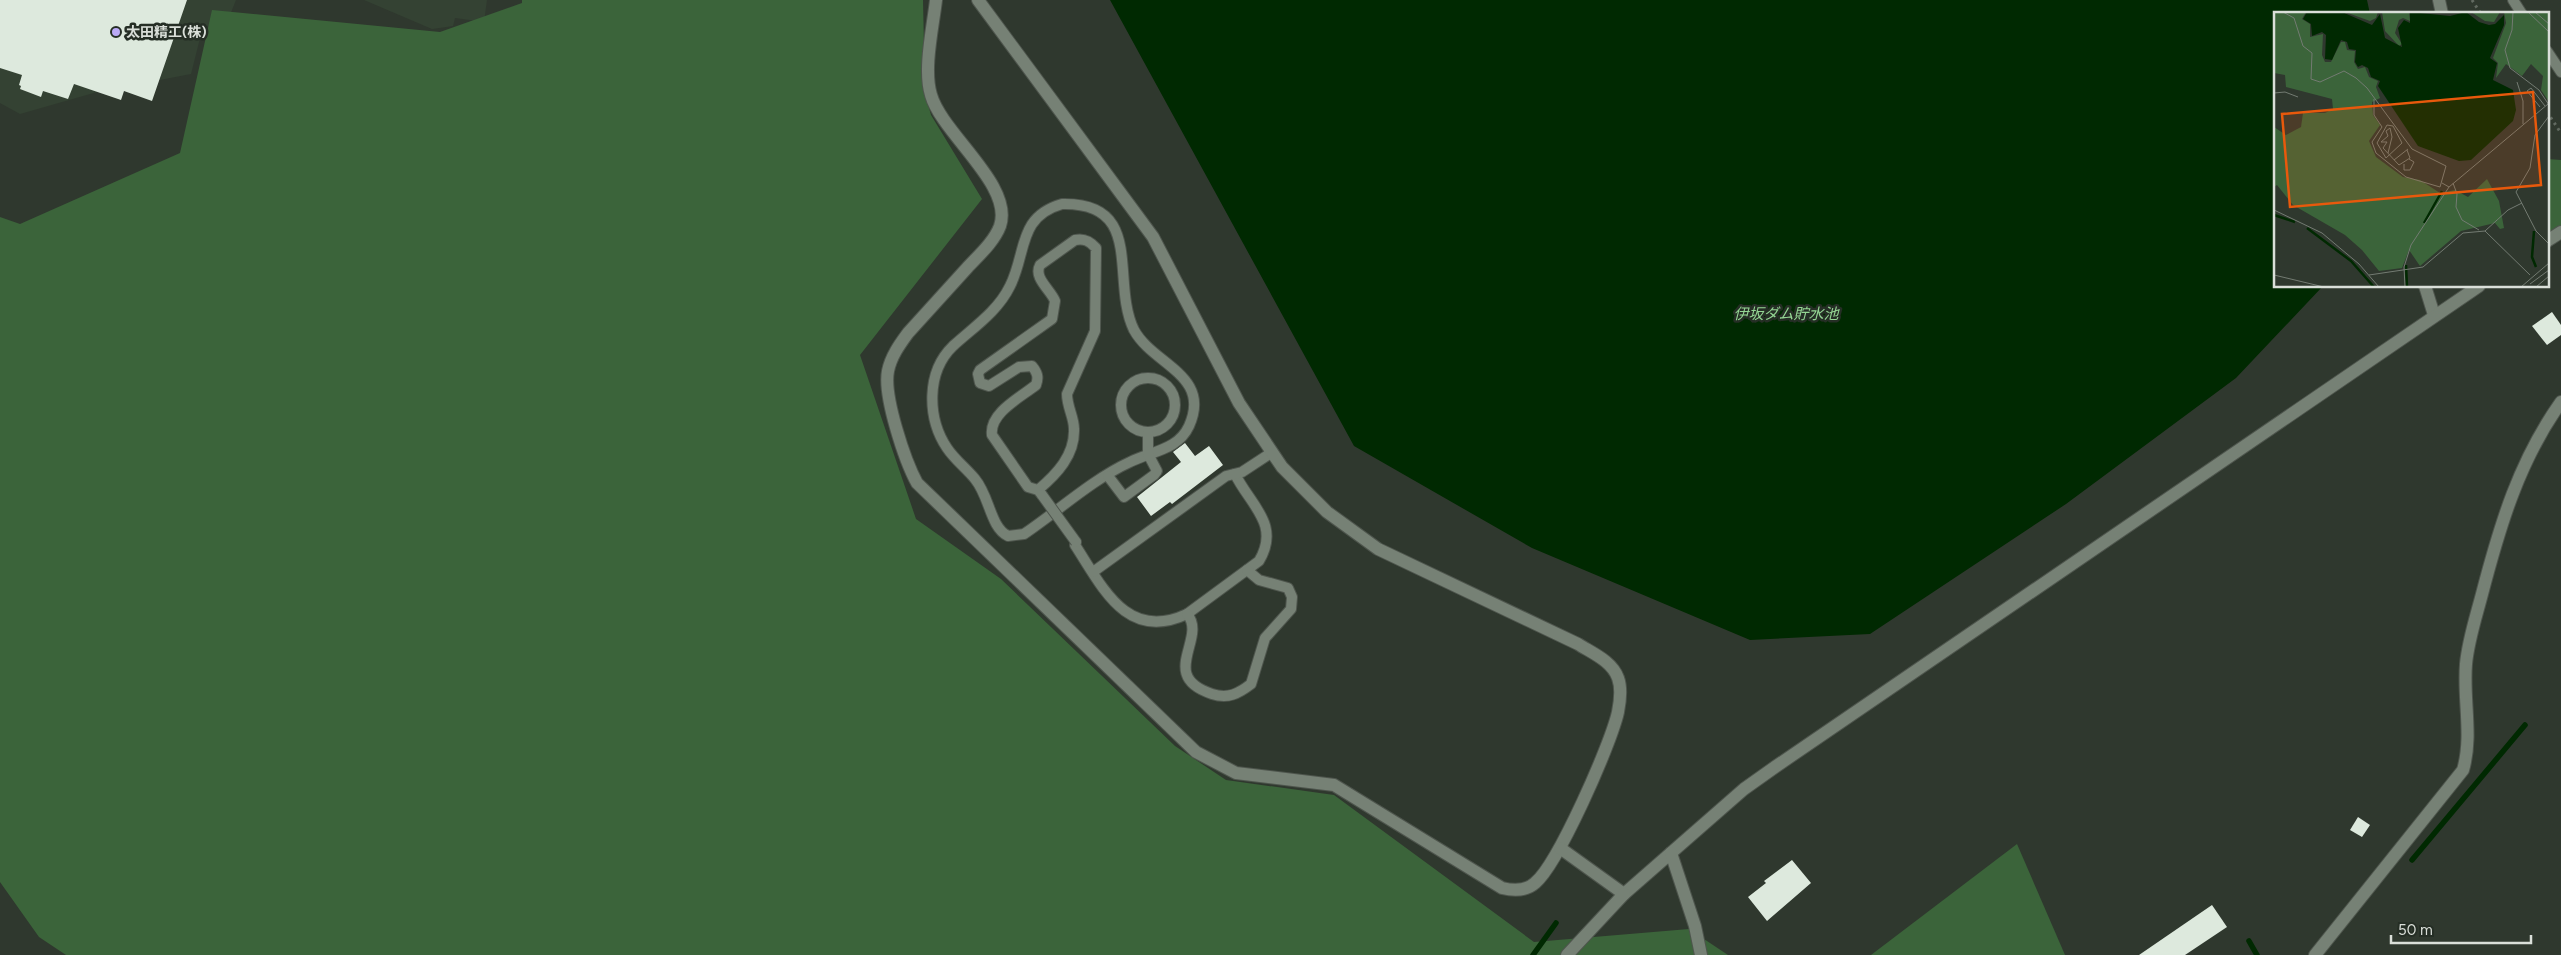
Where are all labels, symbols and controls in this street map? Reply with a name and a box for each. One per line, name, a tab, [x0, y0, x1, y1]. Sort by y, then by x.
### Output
inset map	[2274, 12, 2548, 288]
place label: 太田精工(株)	[126, 24, 207, 41]
marker: 太田精工(株)	[110, 26, 122, 38]
water label: 伊坂ダム貯水池	[1733, 305, 1840, 323]
scale bar	[2391, 912, 2531, 944]
text: 50 m	[2398, 921, 2433, 939]

